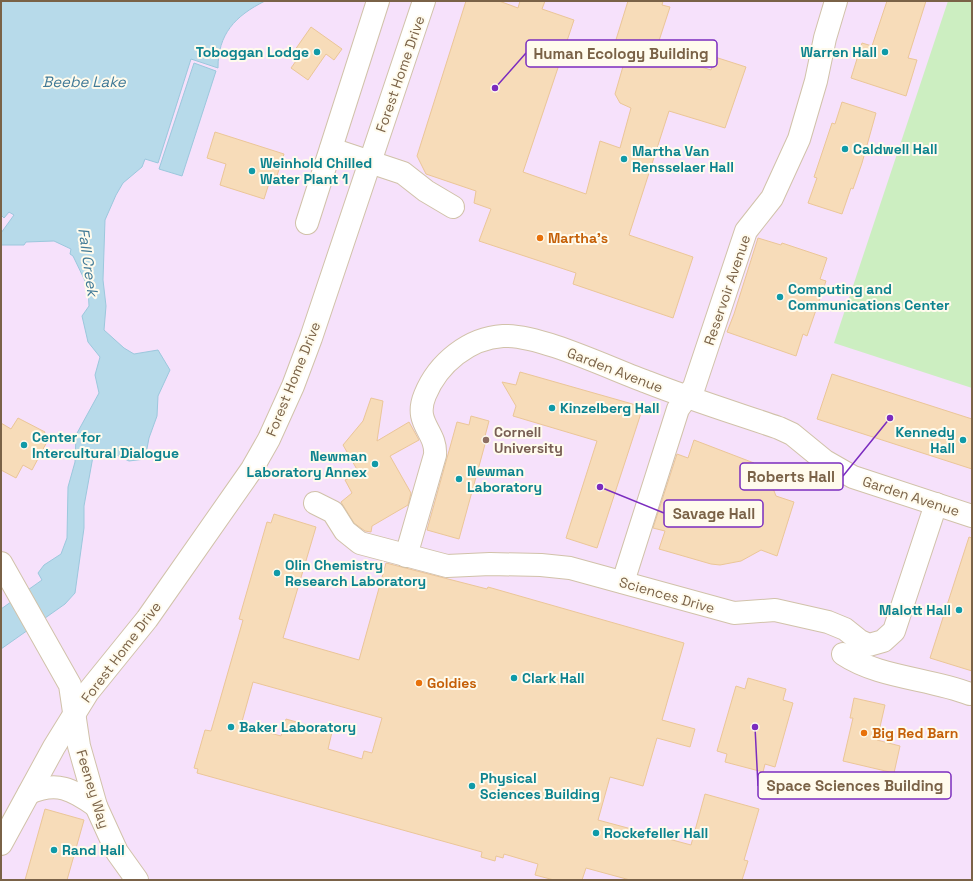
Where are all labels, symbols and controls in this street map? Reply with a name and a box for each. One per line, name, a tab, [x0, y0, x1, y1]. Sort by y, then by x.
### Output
street label: Forest Home Drive	[372, 13, 428, 135]
callout: Human Ecology Building	[526, 40, 717, 67]
place label: Toboggan Lodge	[196, 43, 309, 61]
place label: Warren Hall	[801, 43, 877, 61]
text: Human Ecology Building	[533, 44, 709, 63]
marker: Toboggan Lodge	[312, 47, 322, 57]
marker: Warren Hall	[880, 47, 890, 57]
water label: Beebe Lake	[42, 72, 127, 91]
place label: Caldwell Hall	[853, 140, 938, 158]
place label: Martha Van Rensselaer Hall	[632, 142, 734, 176]
marker: Caldwell Hall	[840, 144, 850, 154]
place label: Weinhold Chilled Water Plant 1	[260, 154, 372, 188]
marker: Martha Van Rensselaer Hall	[619, 154, 629, 164]
marker: Weinhold Chilled Water Plant 1	[247, 166, 257, 176]
water label: Fall Creek	[74, 227, 103, 299]
place label: Martha's	[548, 229, 608, 247]
street label: Reservoir Avenue	[700, 232, 754, 348]
marker: Martha's	[535, 233, 545, 243]
place label: Computing and Communications Center	[788, 280, 950, 314]
marker: Computing and Communications Center	[775, 292, 785, 302]
street label: Forest Home Drive	[262, 319, 324, 439]
street label: Garden Avenue	[565, 343, 665, 397]
place label: Kinzelberg Hall	[560, 399, 660, 417]
marker: Kinzelberg Hall	[547, 403, 557, 413]
place label: Cornell University	[494, 423, 563, 457]
place label: Kennedy Hall	[895, 423, 955, 457]
place label: Center for Intercultural Dialogue	[32, 428, 179, 462]
marker: Cornell University	[481, 435, 491, 445]
marker: Kennedy Hall	[958, 435, 968, 445]
marker: Center for Intercultural Dialogue	[19, 440, 29, 450]
place label: Newman Laboratory Annex	[247, 447, 367, 481]
marker: Newman Laboratory Annex	[370, 459, 380, 469]
place label: Newman Laboratory	[467, 462, 542, 496]
callout: Roberts Hall	[740, 463, 843, 490]
text: Roberts Hall	[747, 467, 835, 486]
street label: Garden Avenue	[860, 472, 962, 520]
marker: Newman Laboratory	[454, 474, 464, 484]
callout: Savage Hall	[664, 500, 763, 527]
text: Savage Hall	[673, 504, 755, 523]
place label: Olin Chemistry Research Laboratory	[285, 556, 426, 590]
marker: Olin Chemistry Research Laboratory	[272, 568, 282, 578]
street label: Sciences Drive	[617, 573, 717, 617]
street label: Forest Home Drive	[77, 598, 165, 706]
place label: Malott Hall	[879, 601, 951, 619]
marker: Malott Hall	[954, 605, 964, 615]
place label: Clark Hall	[522, 669, 585, 687]
marker: Clark Hall	[509, 673, 519, 683]
place label: Goldies	[427, 674, 477, 692]
marker: Goldies	[414, 678, 424, 688]
place label: Baker Laboratory	[239, 718, 356, 736]
marker: Baker Laboratory	[226, 722, 236, 732]
place label: Big Red Barn	[872, 724, 958, 742]
marker: Big Red Barn	[859, 728, 869, 738]
street label: Feeney Way	[72, 747, 114, 831]
place label: Physical Sciences Building	[480, 769, 600, 803]
callout: Space Sciences Building	[758, 772, 951, 799]
text: Space Sciences Building	[767, 776, 943, 795]
marker: Physical Sciences Building	[467, 781, 477, 791]
place label: Rockefeller Hall	[604, 824, 708, 842]
marker: Rockefeller Hall	[591, 828, 601, 838]
place label: Rand Hall	[62, 841, 125, 859]
marker: Rand Hall	[49, 845, 59, 855]

